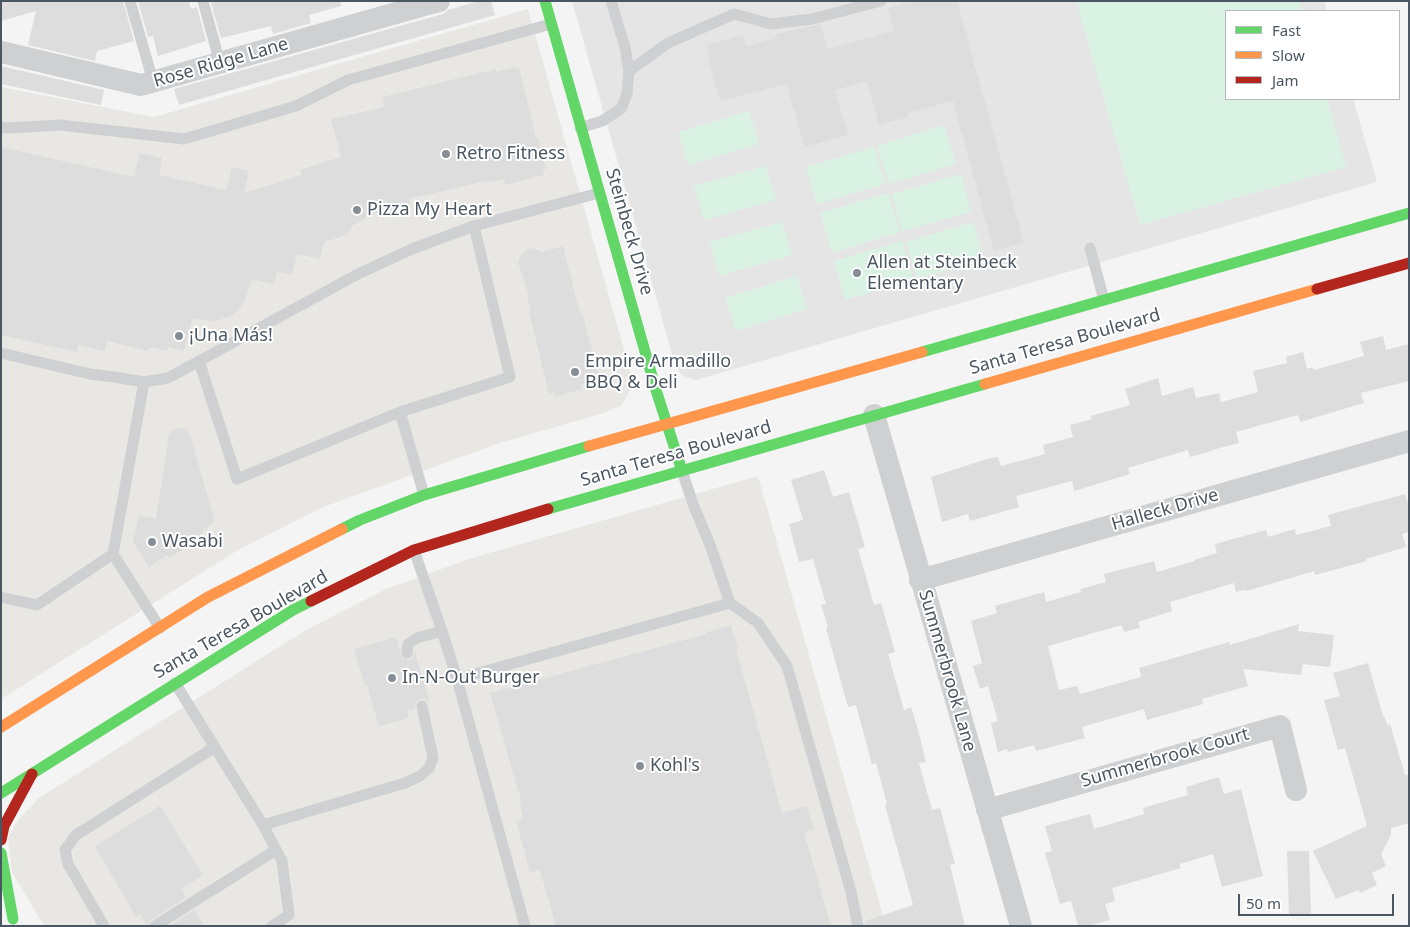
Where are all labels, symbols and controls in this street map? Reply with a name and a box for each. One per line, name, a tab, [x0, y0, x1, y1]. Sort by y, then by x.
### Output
legend	[1225, 10, 1400, 100]
text: Fast	[1272, 20, 1301, 40]
street label: Rose Ridge Lane	[151, 33, 291, 93]
text: Slow	[1272, 45, 1305, 65]
text: Jam	[1272, 70, 1299, 90]
place label: Retro Fitness	[456, 143, 565, 165]
marker: Retro Fitness	[440, 148, 452, 160]
street label: Steinbeck Drive	[601, 166, 657, 298]
place label: Pizza My Heart	[367, 199, 492, 221]
marker: Pizza My Heart	[351, 204, 363, 216]
place label: Allen at Steinbeck Elementary	[867, 252, 1017, 294]
marker: Allen at Steinbeck Elementary	[851, 267, 863, 279]
street label: Santa Teresa Boulevard	[967, 304, 1163, 380]
place label: ¡Una Más!	[189, 325, 273, 347]
marker: ¡Una Más!	[173, 330, 185, 342]
place label: Empire Armadillo BBQ & Deli	[585, 351, 731, 394]
marker: Empire Armadillo BBQ & Deli	[569, 366, 581, 378]
street label: Santa Teresa Boulevard	[578, 416, 774, 492]
street label: Halleck Drive	[1109, 484, 1221, 536]
place label: Wasabi	[162, 531, 223, 553]
marker: Wasabi	[146, 536, 158, 548]
street label: Santa Teresa Boulevard	[150, 566, 332, 684]
street label: Summerbrook Lane	[914, 588, 980, 754]
place label: In-N-Out Burger	[402, 667, 540, 689]
marker: In-N-Out Burger	[386, 672, 398, 684]
street label: Summerbrook Court	[1078, 724, 1252, 792]
place label: Kohl's	[650, 755, 700, 777]
marker: Kohl's	[634, 760, 646, 772]
scale bar	[1240, 884, 1396, 916]
text: 50 m	[1246, 893, 1281, 913]

